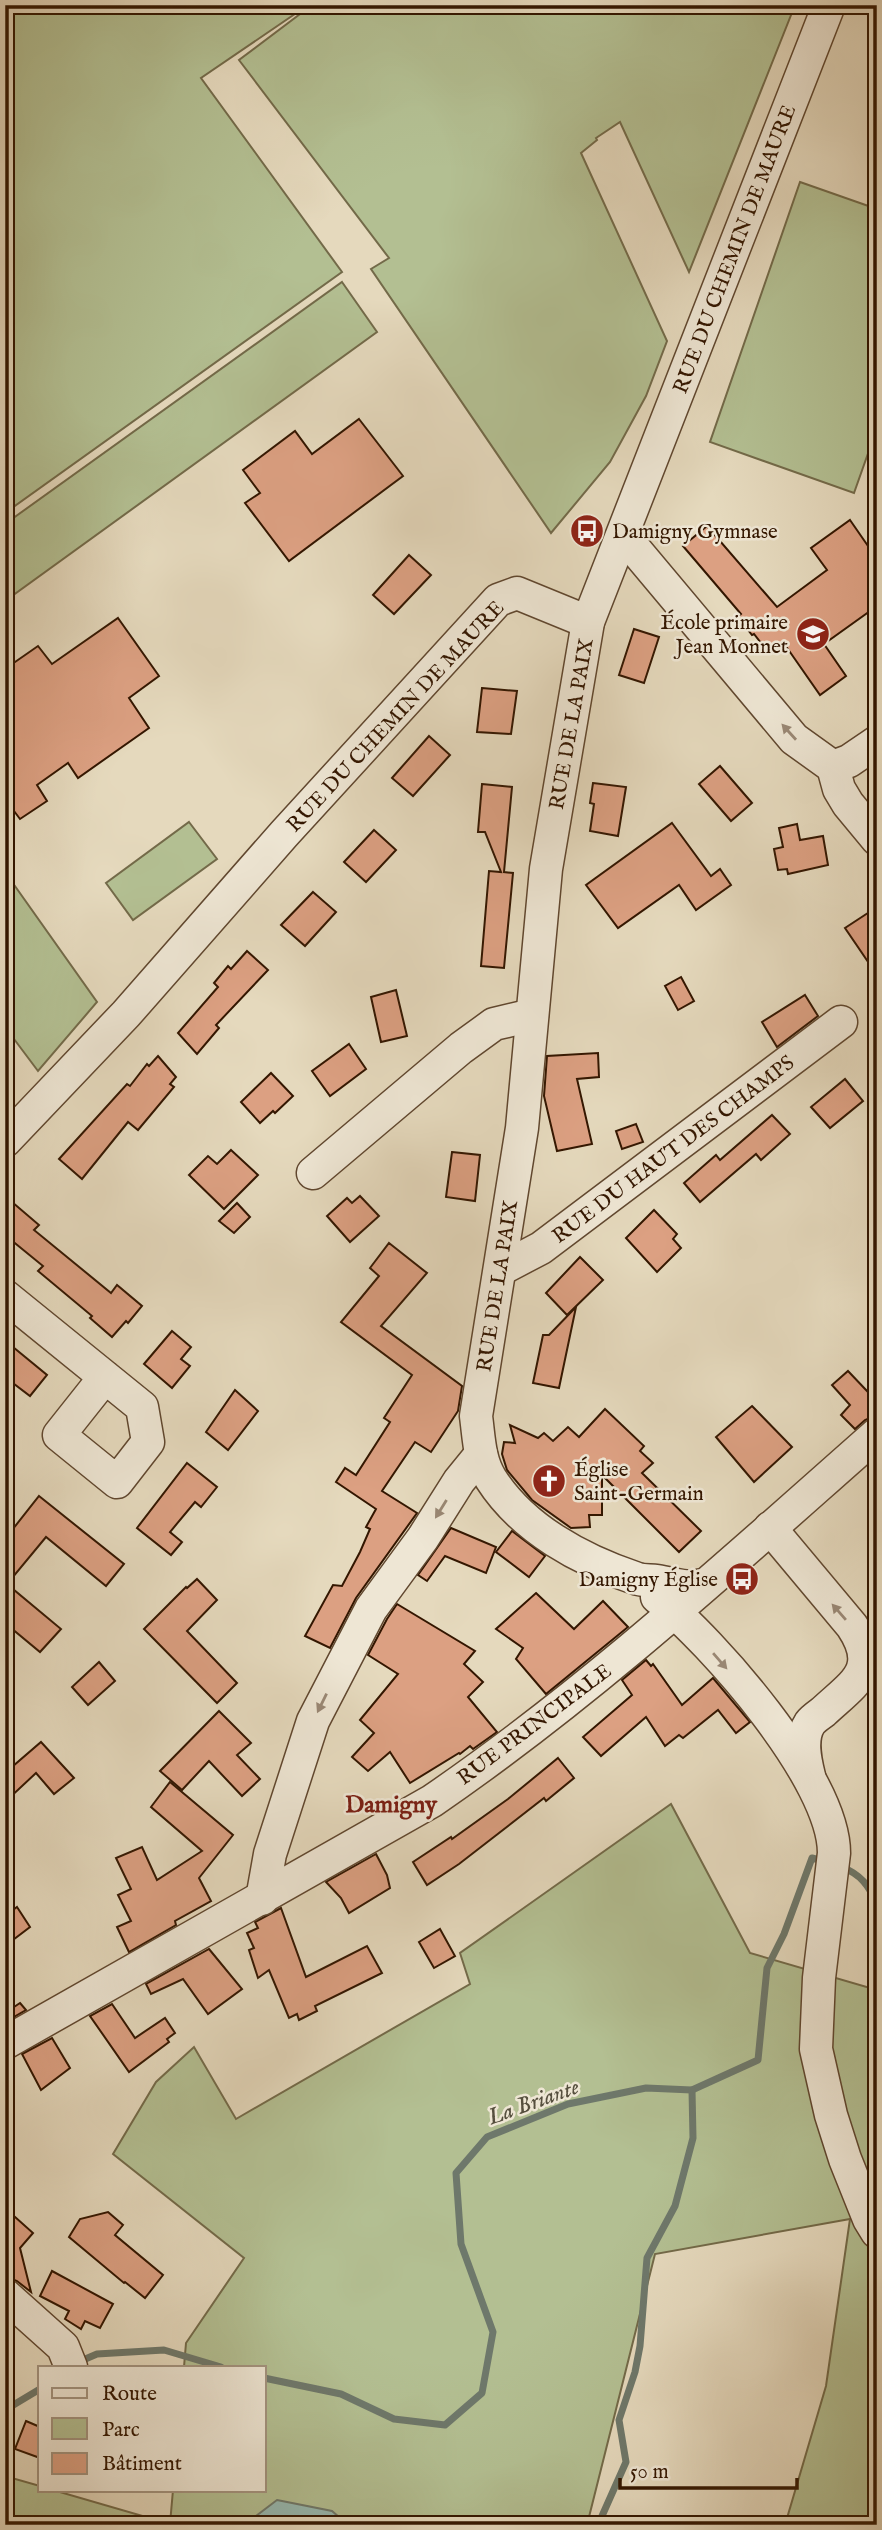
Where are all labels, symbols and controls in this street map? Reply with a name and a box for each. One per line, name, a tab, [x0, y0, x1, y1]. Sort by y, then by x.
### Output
street label: RUE DU CHEMIN DE MAURE	[668, 101, 803, 398]
bus stop icon: Damigny Gymnase	[568, 512, 606, 550]
place label: Damigny Gymnase	[612, 519, 778, 546]
street label: RUE DU CHEMIN DE MAURE	[281, 595, 511, 839]
place label: École primaire Jean Monnet	[660, 609, 788, 661]
school or university icon: École primaire Jean Monnet	[794, 615, 832, 653]
street label: RUE DE LA PAIX	[544, 637, 601, 812]
one-way arrow	[782, 723, 797, 740]
street label: RUE DU HAUT DES CHAMPS	[547, 1050, 801, 1250]
street label: RUE DE LA PAIX	[472, 1199, 525, 1374]
place label: Église Saint-Germain	[574, 1456, 704, 1508]
church icon: Église Saint-Germain	[530, 1462, 568, 1500]
one-way arrow	[434, 1500, 447, 1519]
bus stop icon: Damigny Église	[723, 1560, 761, 1598]
place label: Damigny Église	[579, 1566, 718, 1594]
one-way arrow	[832, 1603, 847, 1620]
one-way arrow	[712, 1652, 728, 1669]
street label: RUE PRINCIPALE	[452, 1658, 617, 1792]
one-way arrow	[316, 1693, 327, 1713]
district label: Damigny	[345, 1790, 438, 1821]
water label: La Briante	[483, 2072, 583, 2133]
legend	[38, 2366, 266, 2492]
text: Route	[102, 2381, 157, 2408]
text: Parc	[102, 2417, 140, 2444]
scale bar	[620, 2446, 796, 2490]
text: Bâtiment	[102, 2451, 182, 2478]
text: 50 m	[630, 2459, 669, 2486]

